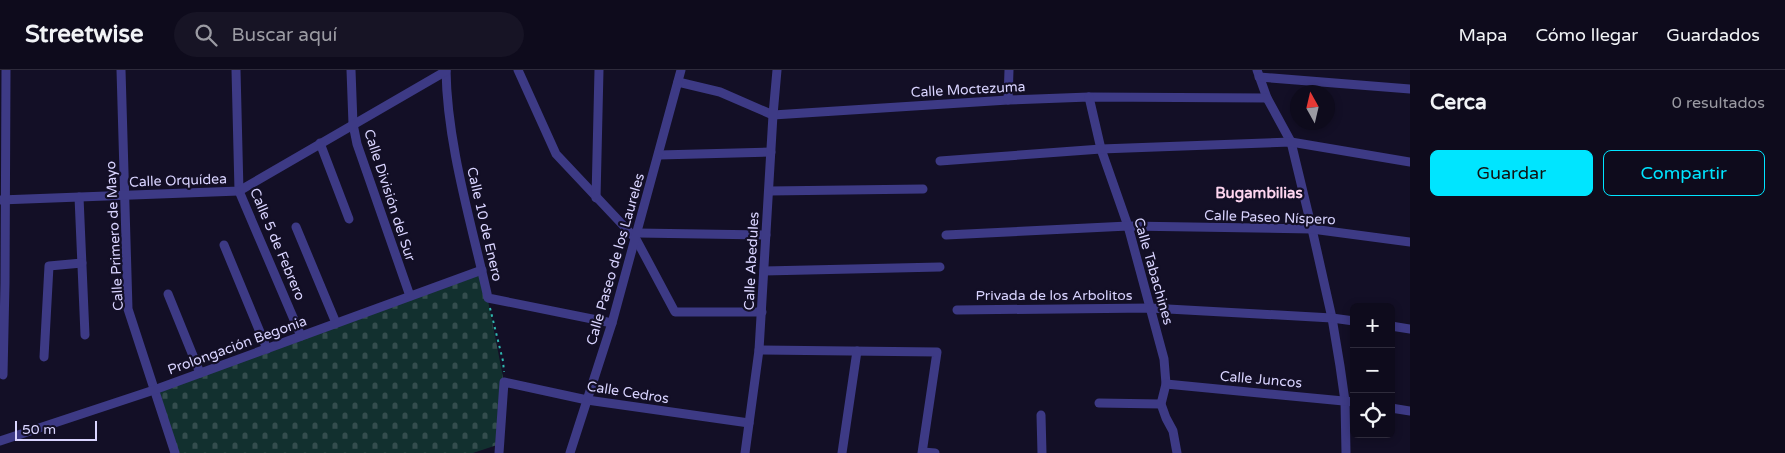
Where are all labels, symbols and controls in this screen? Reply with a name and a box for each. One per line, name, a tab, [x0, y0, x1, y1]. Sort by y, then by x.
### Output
search box	[174, 12, 524, 57]
text: Streetwise	[25, 20, 144, 49]
icon: search	[192, 21, 220, 49]
text: Buscar aquí	[232, 24, 337, 46]
text: Mapa	[1458, 24, 1507, 46]
text: Cómo llegar	[1535, 24, 1638, 46]
text: Guardados	[1666, 24, 1760, 46]
street label: Calle Moctezuma	[910, 78, 1026, 101]
north arrow	[1290, 85, 1335, 130]
text: Cerca	[1430, 90, 1487, 115]
text: 0 resultados	[1672, 93, 1765, 113]
street label: Calle División del Sur	[360, 127, 419, 264]
button: Guardar	[1430, 150, 1593, 196]
button: Compartir	[1603, 150, 1765, 196]
street label: Calle Primero de Mayo	[102, 161, 127, 311]
street label: Calle 10 de Enero	[463, 165, 506, 283]
street label: Calle Orquídea	[129, 170, 227, 191]
street label: Calle Paseo de los Laureles	[583, 171, 648, 347]
district label: Bugambilias	[1215, 184, 1303, 203]
street label: Calle 5 de Febrero	[246, 185, 309, 303]
street label: Calle Paseo Níspero	[1204, 207, 1336, 228]
street label: Calle Abedules	[740, 211, 763, 311]
street label: Calle Tabachines	[1130, 216, 1177, 327]
street label: Privada de los Arbolitos	[976, 287, 1133, 304]
map controls	[1350, 303, 1395, 438]
button: +	[1350, 303, 1395, 348]
street label: Prolongación Begonia	[165, 312, 309, 379]
button: −	[1350, 348, 1395, 393]
street label: Calle Juncos	[1219, 367, 1303, 392]
street label: Calle Cedros	[586, 378, 670, 407]
button: locate	[1350, 393, 1395, 438]
scale bar	[15, 418, 98, 441]
text: 50 m	[22, 421, 56, 438]

